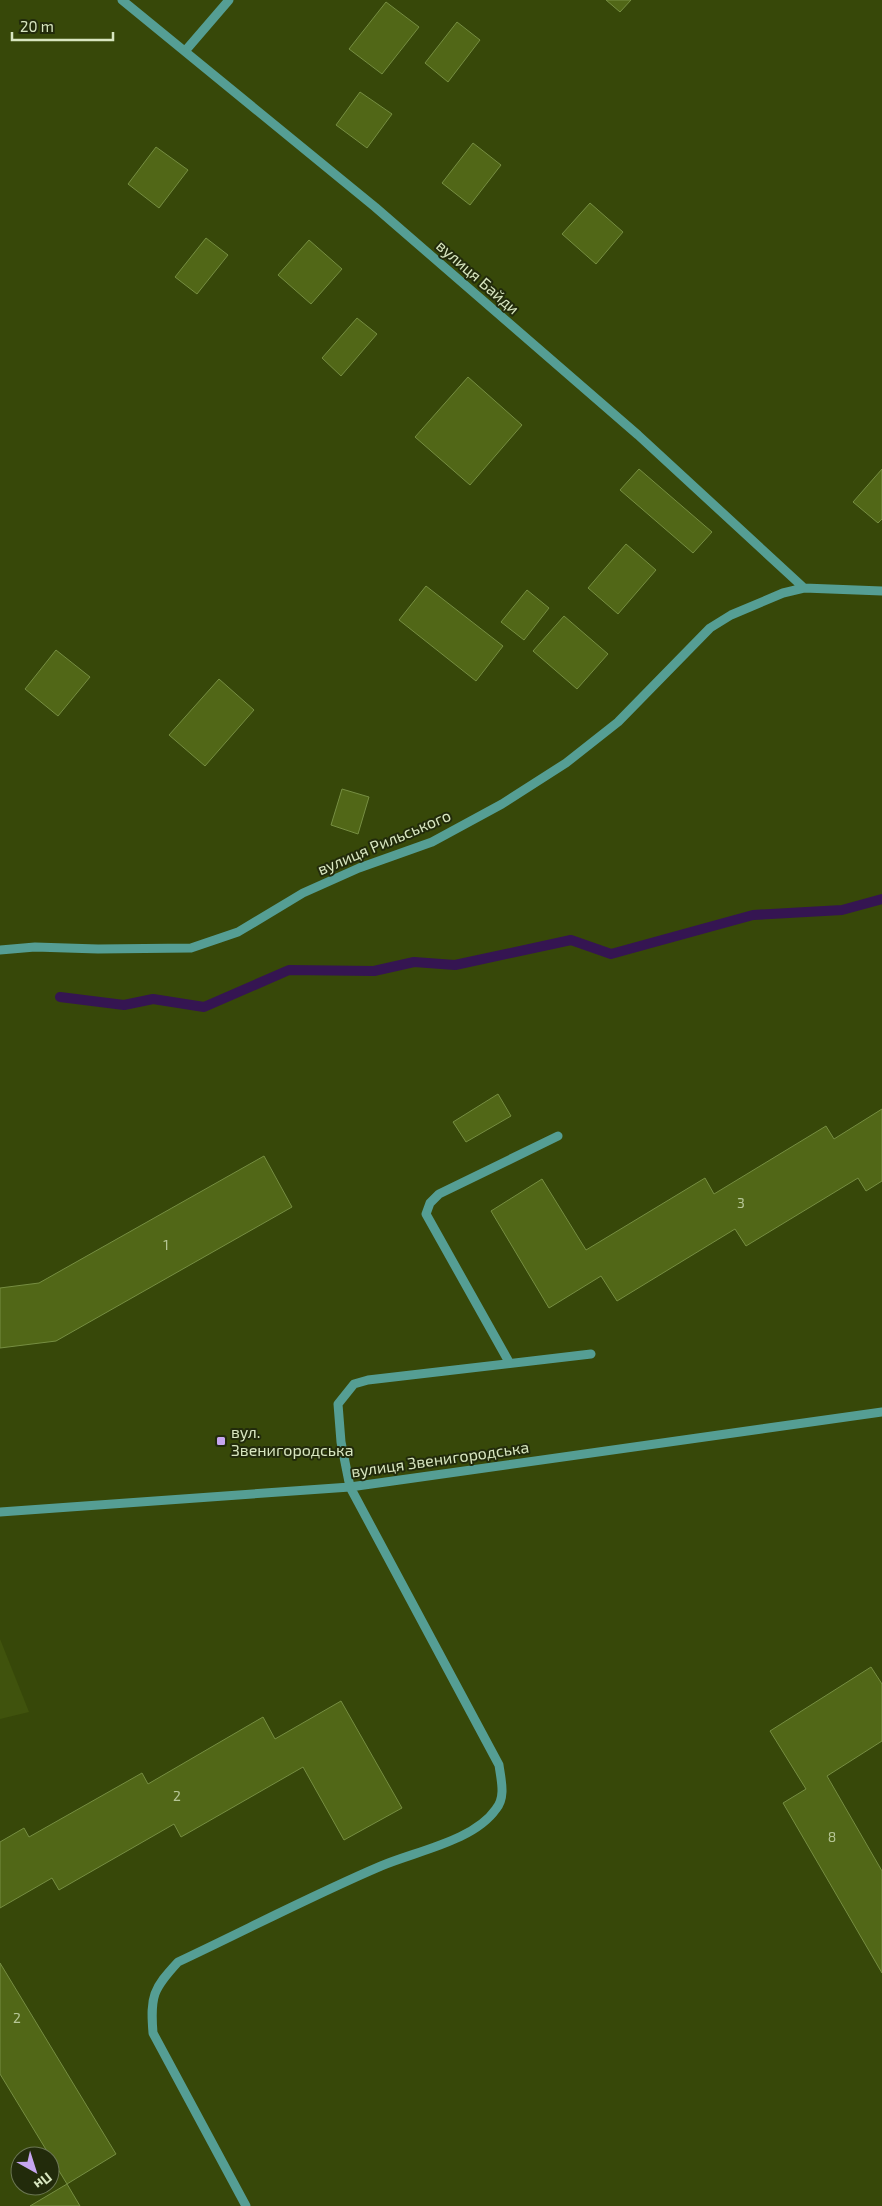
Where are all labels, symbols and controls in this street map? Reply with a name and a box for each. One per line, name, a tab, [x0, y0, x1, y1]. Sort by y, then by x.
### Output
scale bar	[12, 10, 114, 42]
text: 20 m	[20, 17, 54, 35]
street label: вулиця Байди	[432, 236, 524, 318]
street label: вулиця Рильського	[314, 805, 454, 879]
house number: 3	[737, 1194, 745, 1211]
house number: 1	[163, 1236, 169, 1253]
place label: вул. Звенигородська	[231, 1422, 354, 1459]
marker: вул. Звенигородська	[215, 1435, 227, 1447]
street label: вулиця Звенигородська	[350, 1437, 530, 1481]
house number: 2	[173, 1787, 181, 1804]
house number: 8	[828, 1828, 836, 1845]
house number: 2	[13, 2009, 21, 2026]
north arrow	[10, 2146, 60, 2196]
text: Пн	[31, 2169, 56, 2194]

